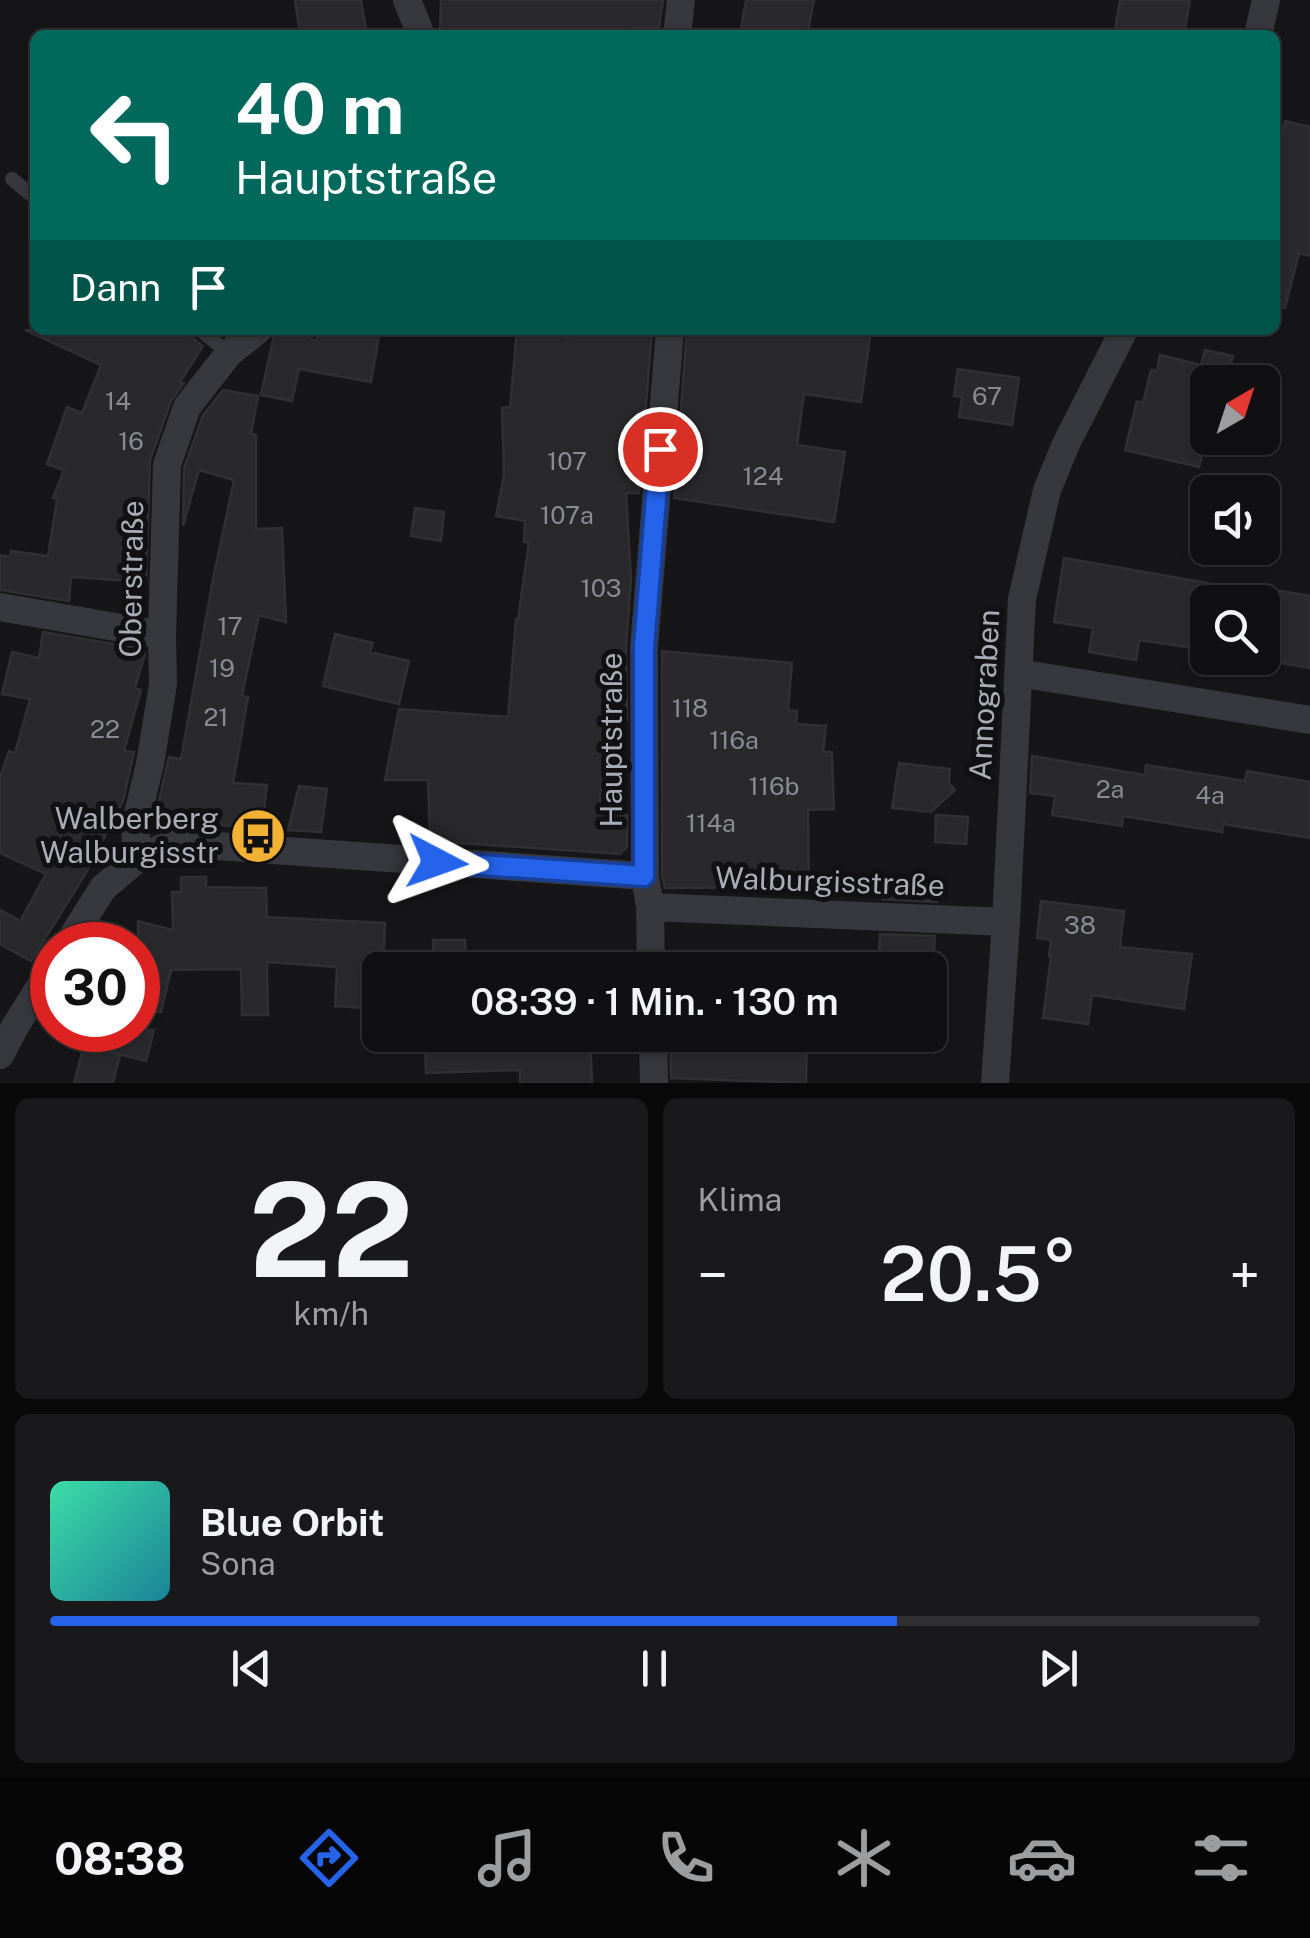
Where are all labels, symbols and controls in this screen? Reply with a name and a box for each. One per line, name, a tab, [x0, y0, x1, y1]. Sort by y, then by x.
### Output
text: 40 m	[235, 67, 405, 150]
icon: left	[70, 70, 200, 200]
text: Hauptstraße	[235, 151, 497, 204]
icon: arrive	[181, 260, 236, 315]
text: Dann	[70, 265, 161, 310]
north arrow	[1190, 365, 1280, 455]
map controls	[1190, 365, 1280, 675]
house number: 67	[972, 381, 1002, 411]
house number: 14	[105, 386, 131, 416]
pin	[618, 407, 703, 492]
icon: arrive	[633, 422, 688, 477]
house number: 16	[118, 426, 144, 456]
house number: 107	[547, 446, 587, 476]
house number: 124	[743, 461, 783, 491]
button: sound	[1190, 475, 1280, 565]
street label: Oberstraße	[112, 500, 150, 658]
house number: 107a	[540, 500, 594, 530]
house number: 103	[580, 573, 622, 603]
button: search	[1190, 585, 1280, 675]
street label: Annograben	[962, 608, 1006, 781]
house number: 17	[217, 611, 243, 641]
house number: 19	[209, 653, 235, 683]
street label: Hauptstraße	[593, 653, 629, 827]
house number: 118	[672, 693, 708, 723]
house number: 21	[203, 702, 229, 732]
house number: 22	[90, 714, 120, 744]
house number: 116a	[709, 725, 759, 755]
house number: 116b	[749, 771, 799, 801]
house number: 2a	[1096, 774, 1124, 804]
house number: 4a	[1195, 780, 1225, 810]
place label: Walberberg Walburgisstr	[40, 800, 219, 870]
bus stop icon: Walberberg Walburgisstr	[228, 806, 288, 866]
house number: 114a	[686, 808, 736, 838]
position arrow	[385, 810, 489, 914]
street label: Walburgisstraße	[715, 859, 945, 903]
house number: 38	[1064, 910, 1096, 940]
speed limit sign: 30	[30, 922, 160, 1052]
text: 08:39 · 1 Min. · 130 m	[470, 979, 839, 1024]
text: 22	[249, 1154, 414, 1306]
text: Klima	[698, 1181, 782, 1218]
text: 20.5°	[880, 1230, 1077, 1318]
text: −	[698, 1243, 728, 1307]
text: +	[1230, 1243, 1260, 1307]
text: km/h	[294, 1295, 369, 1332]
text: Blue Orbit	[200, 1500, 384, 1545]
text: Sona	[200, 1545, 276, 1582]
icon: previous	[224, 1641, 279, 1696]
icon: pause	[627, 1641, 682, 1696]
icon: next	[1031, 1641, 1086, 1696]
icon: directions	[294, 1823, 364, 1893]
icon: music	[472, 1823, 542, 1893]
icon: phone	[651, 1823, 721, 1893]
icon: climate	[829, 1823, 899, 1893]
icon: car	[1007, 1823, 1077, 1893]
icon: filters	[1186, 1823, 1256, 1893]
text: 08:38	[54, 1832, 185, 1885]

